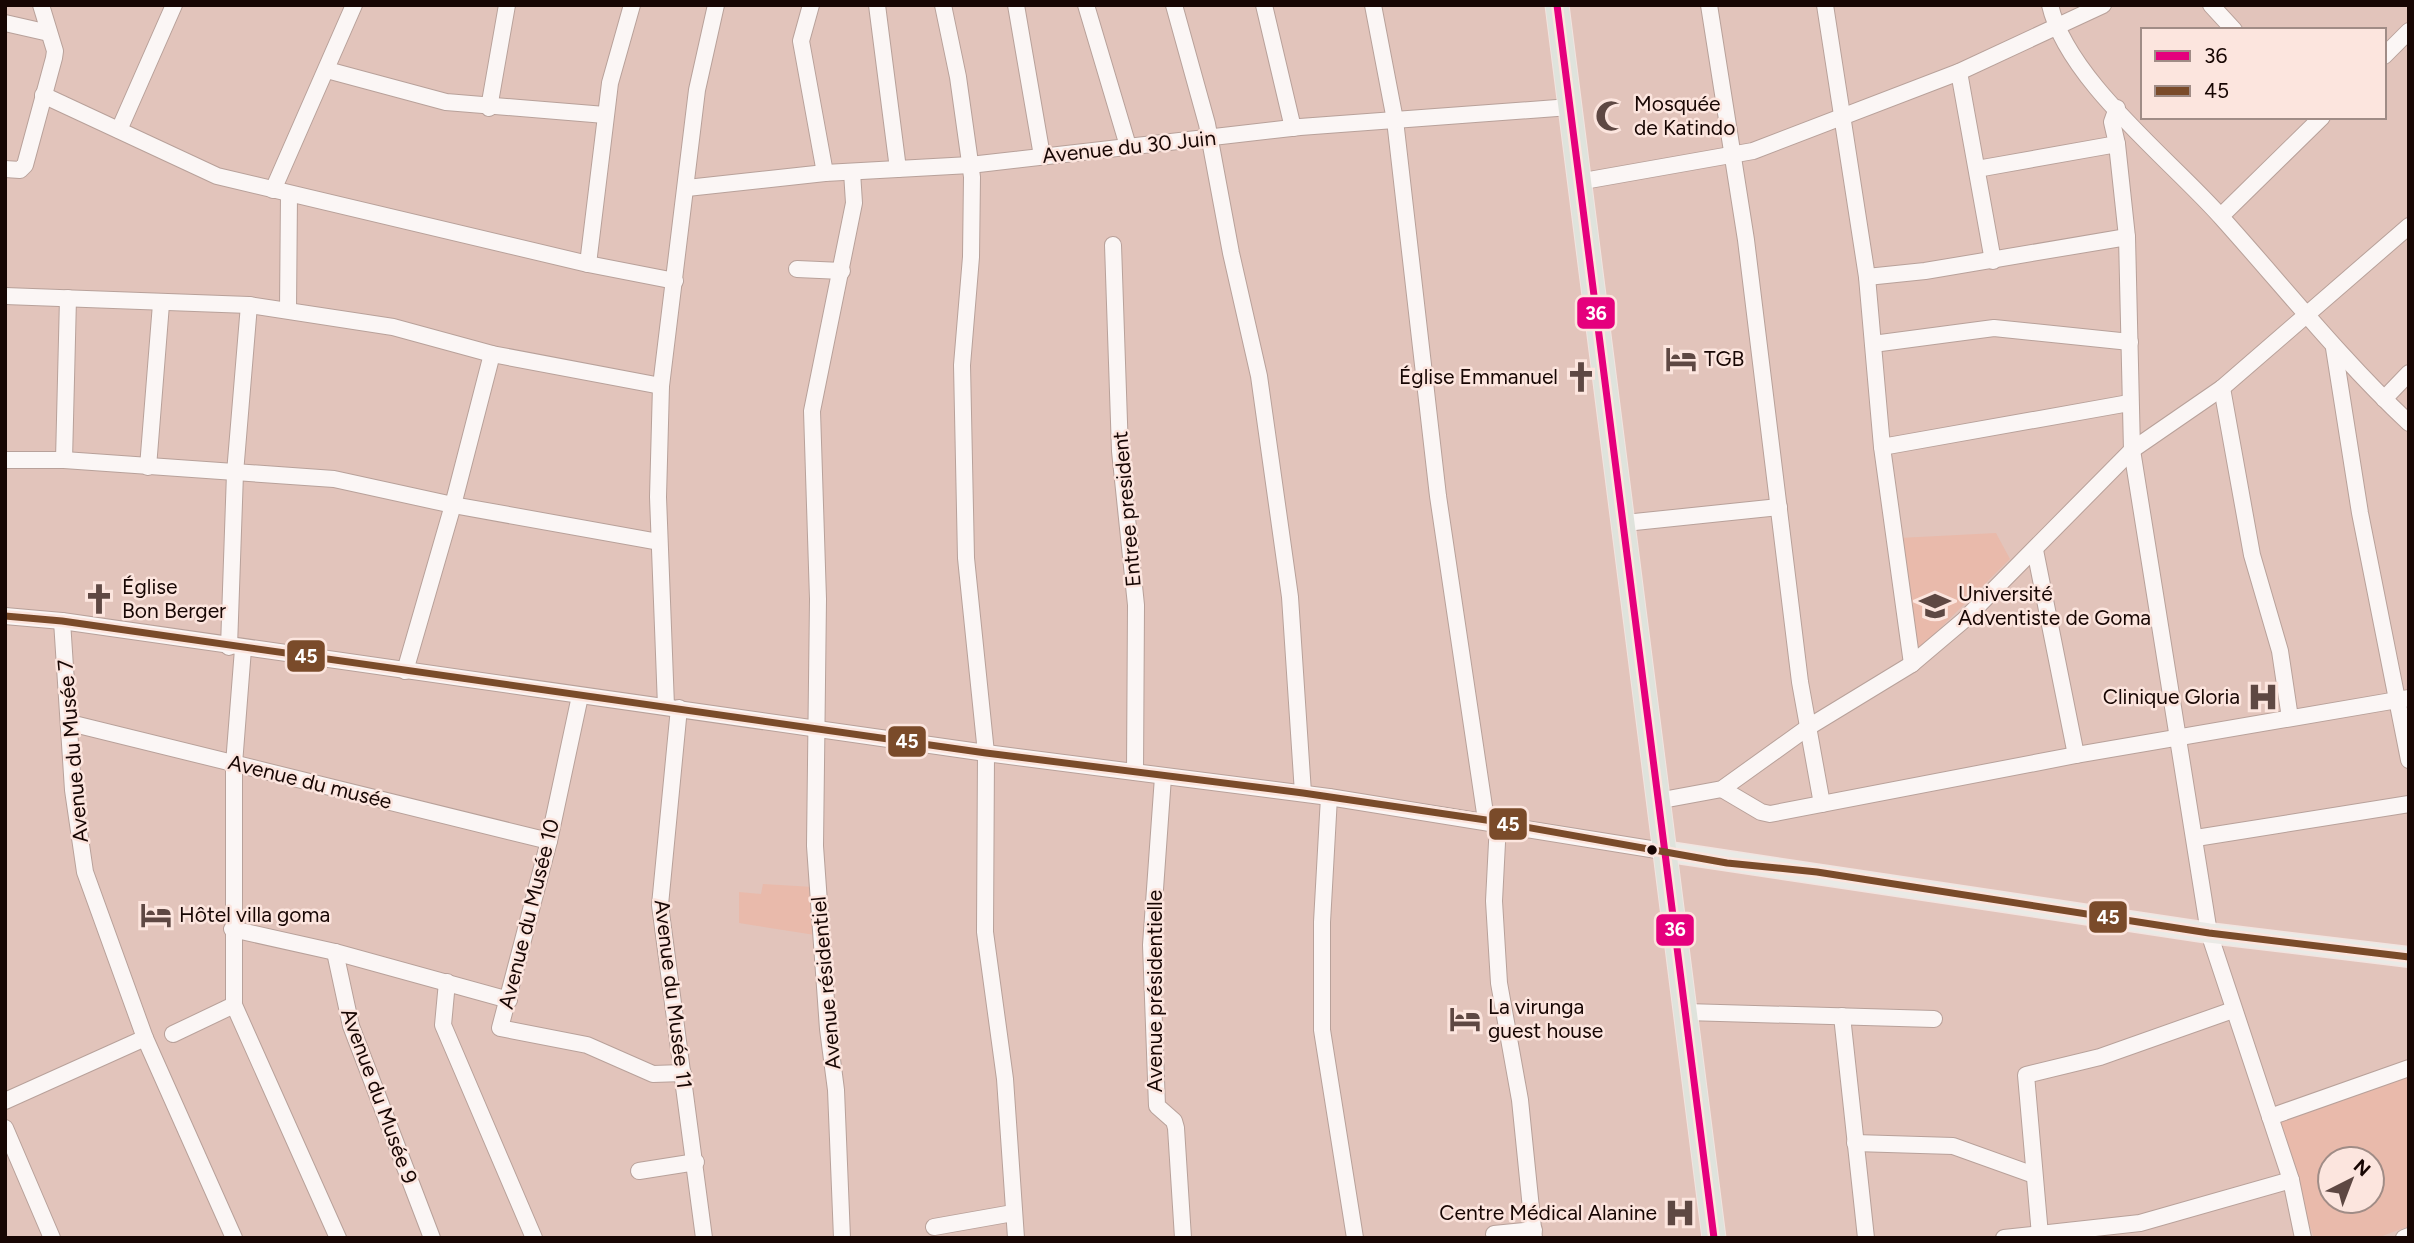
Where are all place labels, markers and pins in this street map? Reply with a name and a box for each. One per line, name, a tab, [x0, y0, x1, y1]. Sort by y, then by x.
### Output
place label: Mosquée de Katindo	[1634, 91, 1735, 140]
mosque icon: Mosquée de Katindo	[1594, 99, 1628, 133]
hotel icon: TGB	[1664, 342, 1698, 376]
place label: TGB	[1704, 346, 1744, 371]
church icon: Église Emmanuel	[1564, 360, 1598, 394]
place label: Église Emmanuel	[1399, 364, 1558, 389]
place label: Église Bon Berger	[122, 574, 226, 623]
place label: Université Adventiste de Goma	[1958, 581, 2151, 630]
church icon: Église Bon Berger	[82, 582, 116, 616]
school or university icon: Université Adventiste de Goma	[1918, 589, 1952, 623]
hospital icon: Clinique Gloria	[2246, 680, 2280, 714]
place label: Clinique Gloria	[2103, 684, 2240, 709]
unlabelled marker	[1645, 843, 1659, 857]
hotel icon: Hôtel villa goma	[139, 898, 173, 932]
place label: Hôtel villa goma	[179, 902, 330, 927]
place label: La virunga guest house	[1488, 994, 1603, 1043]
hotel icon: La virunga guest house	[1448, 1002, 1482, 1036]
hospital icon: Centre Médical Alanine	[1663, 1196, 1697, 1230]
place label: Centre Médical Alanine	[1439, 1200, 1657, 1225]

